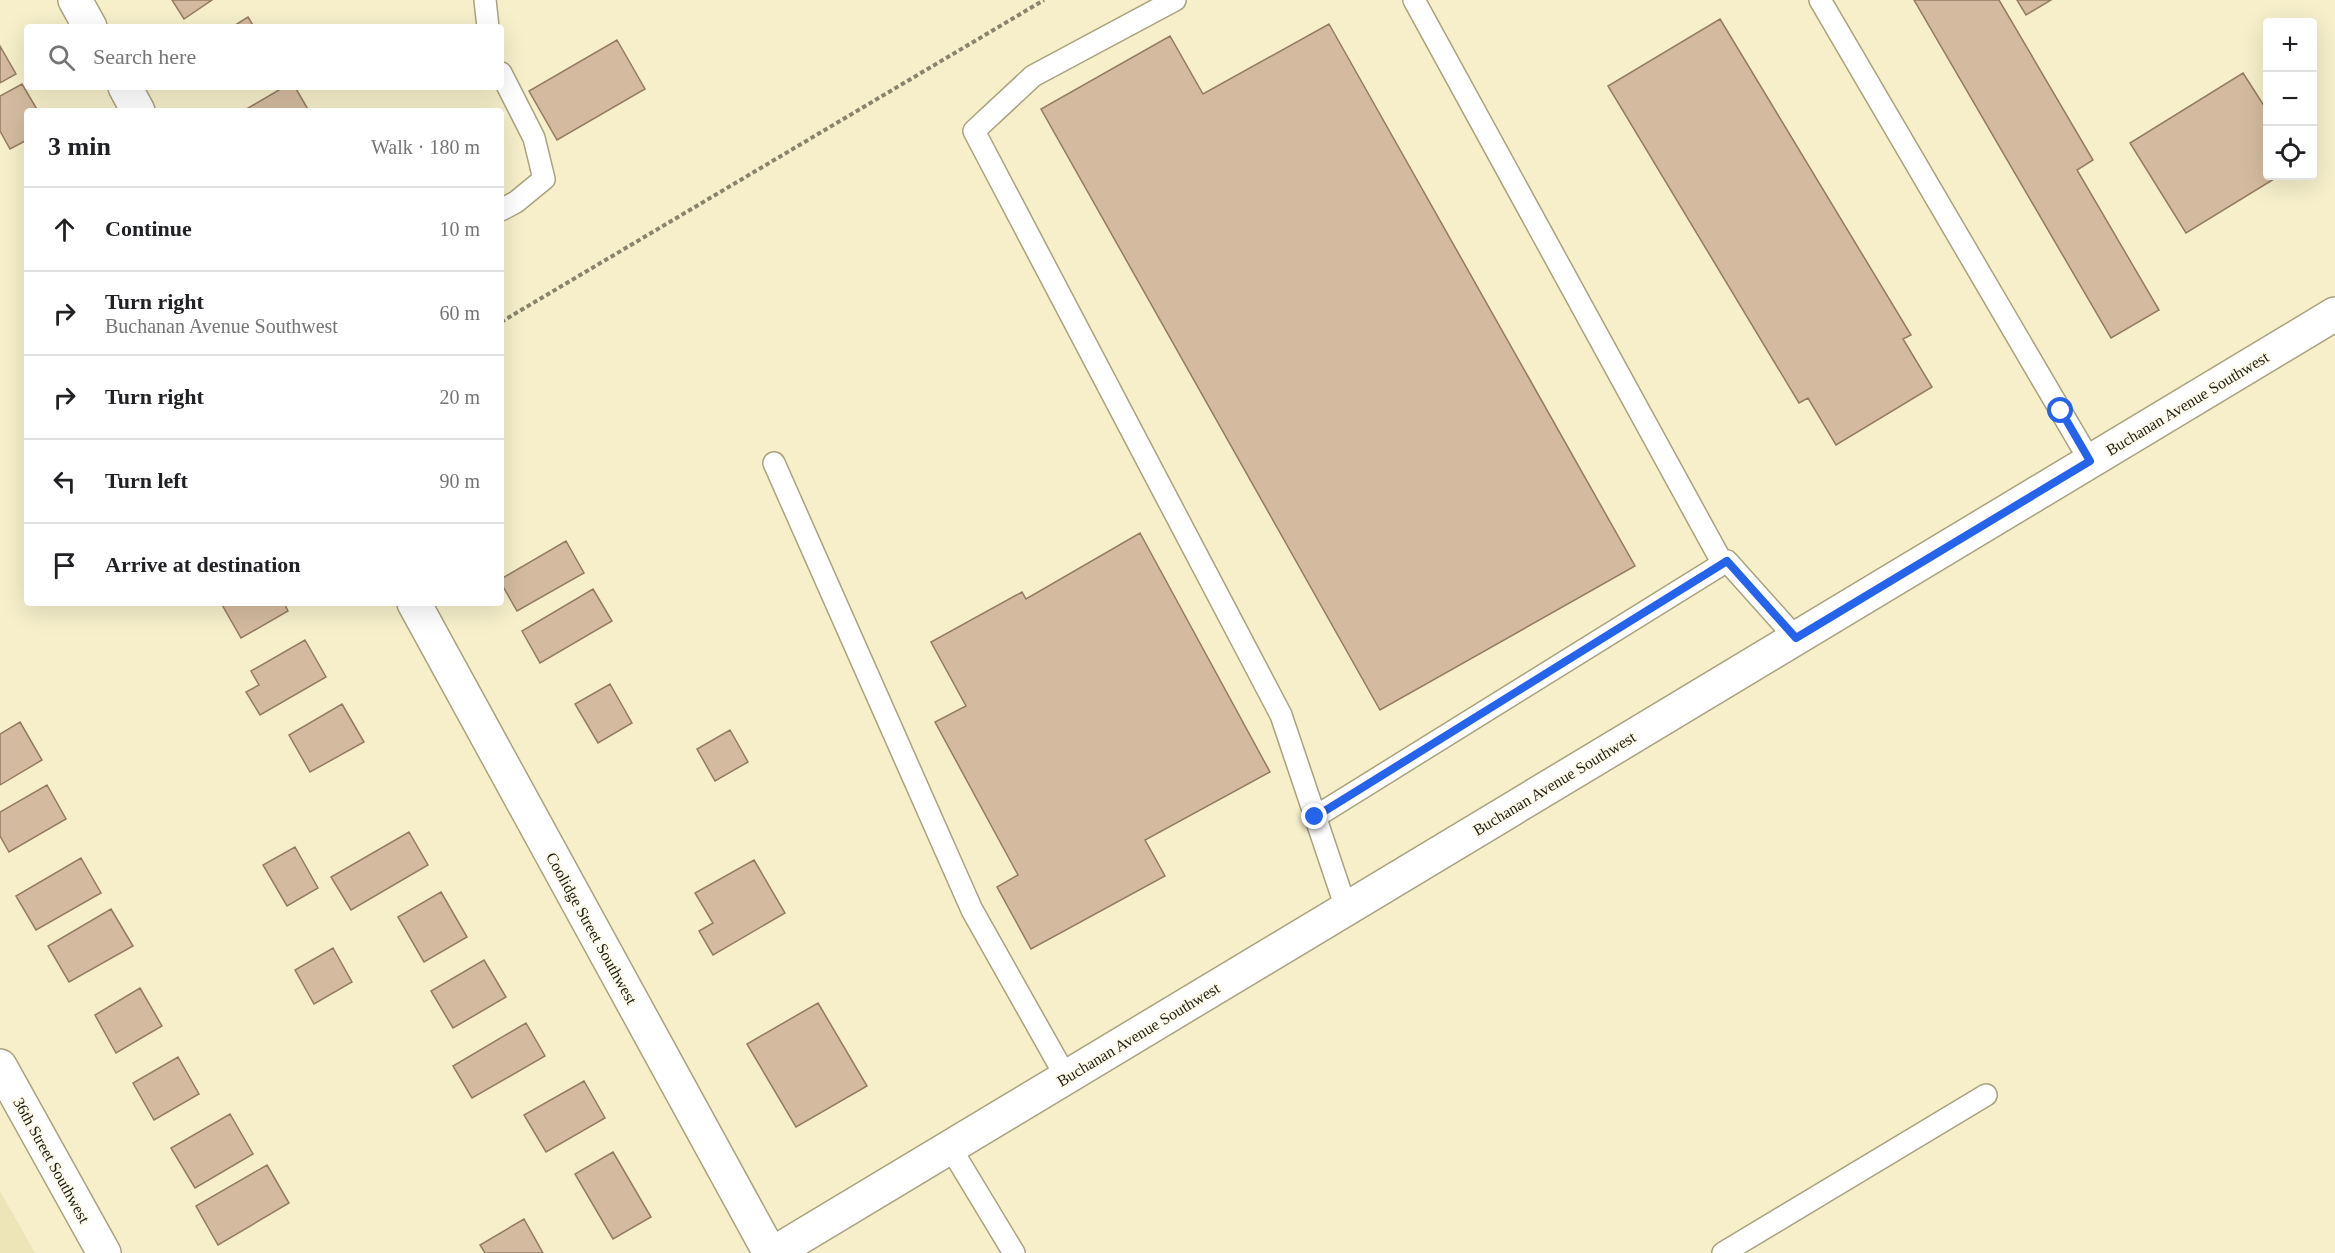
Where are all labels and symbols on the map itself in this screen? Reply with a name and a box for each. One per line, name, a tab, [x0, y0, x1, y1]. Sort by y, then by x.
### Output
street label: Buchanan Avenue Southwest	[2103, 348, 2272, 459]
route start	[2047, 397, 2073, 423]
street label: Buchanan Avenue Southwest	[1470, 728, 1639, 839]
route end	[1301, 803, 1327, 829]
street label: Coolidge Street Southwest	[542, 849, 641, 1008]
street label: Buchanan Avenue Southwest	[1054, 979, 1223, 1090]
street label: 36th Street Southwest	[10, 1095, 93, 1226]

